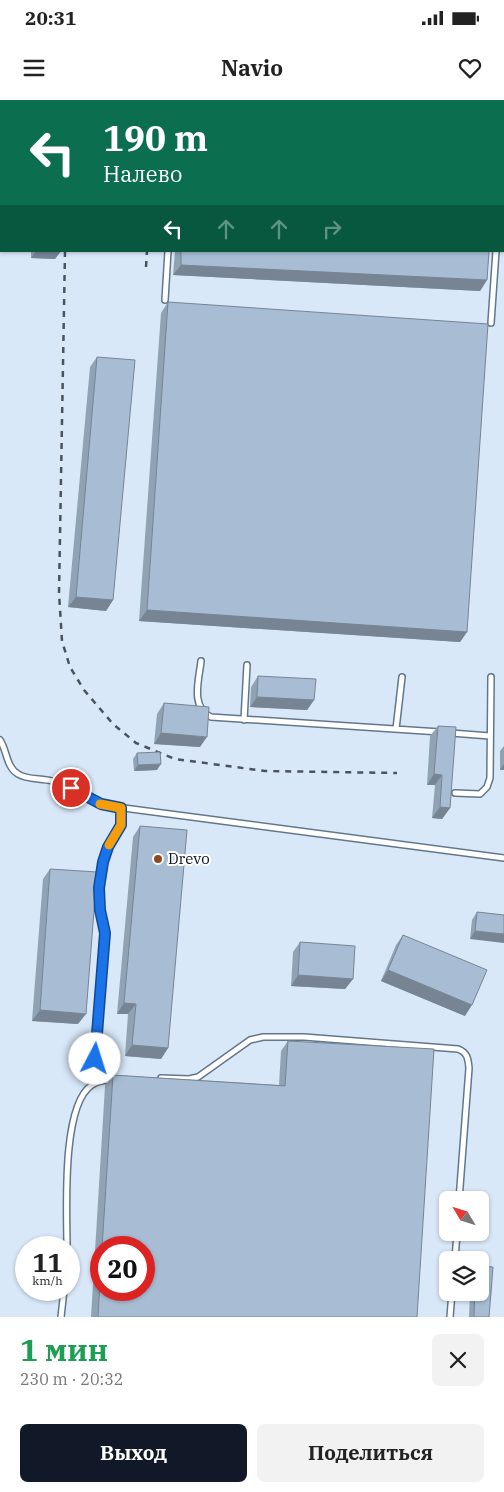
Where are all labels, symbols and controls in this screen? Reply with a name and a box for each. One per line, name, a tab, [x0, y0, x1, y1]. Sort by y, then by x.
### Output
text: 20:31	[25, 6, 76, 30]
text: Navio	[221, 53, 283, 82]
icon: menu	[20, 54, 48, 82]
icon: heart	[456, 54, 484, 82]
text: 190 m	[103, 115, 208, 161]
icon: left	[20, 120, 85, 185]
text: Налево	[103, 159, 182, 188]
icon: left	[159, 215, 187, 243]
icon: ahead	[212, 215, 240, 243]
icon: ahead	[265, 215, 293, 243]
icon: right	[318, 215, 346, 243]
pin	[50, 767, 92, 809]
icon: arrive	[57, 774, 85, 802]
place label: Drevo	[168, 849, 210, 868]
marker: Drevo	[152, 853, 164, 865]
position arrow	[68, 1032, 120, 1084]
north arrow	[439, 1191, 489, 1241]
map controls	[439, 1191, 489, 1301]
speed limit sign: 20	[90, 1236, 155, 1301]
text: 11	[32, 1246, 63, 1279]
button: layers	[439, 1251, 489, 1301]
text: km/h	[32, 1273, 63, 1288]
text: 1 мин	[20, 1330, 108, 1369]
button: close	[432, 1334, 484, 1386]
text: 230 m · 20:32	[20, 1369, 123, 1389]
button: Выход	[20, 1424, 247, 1482]
button: Поделиться	[257, 1424, 484, 1482]

